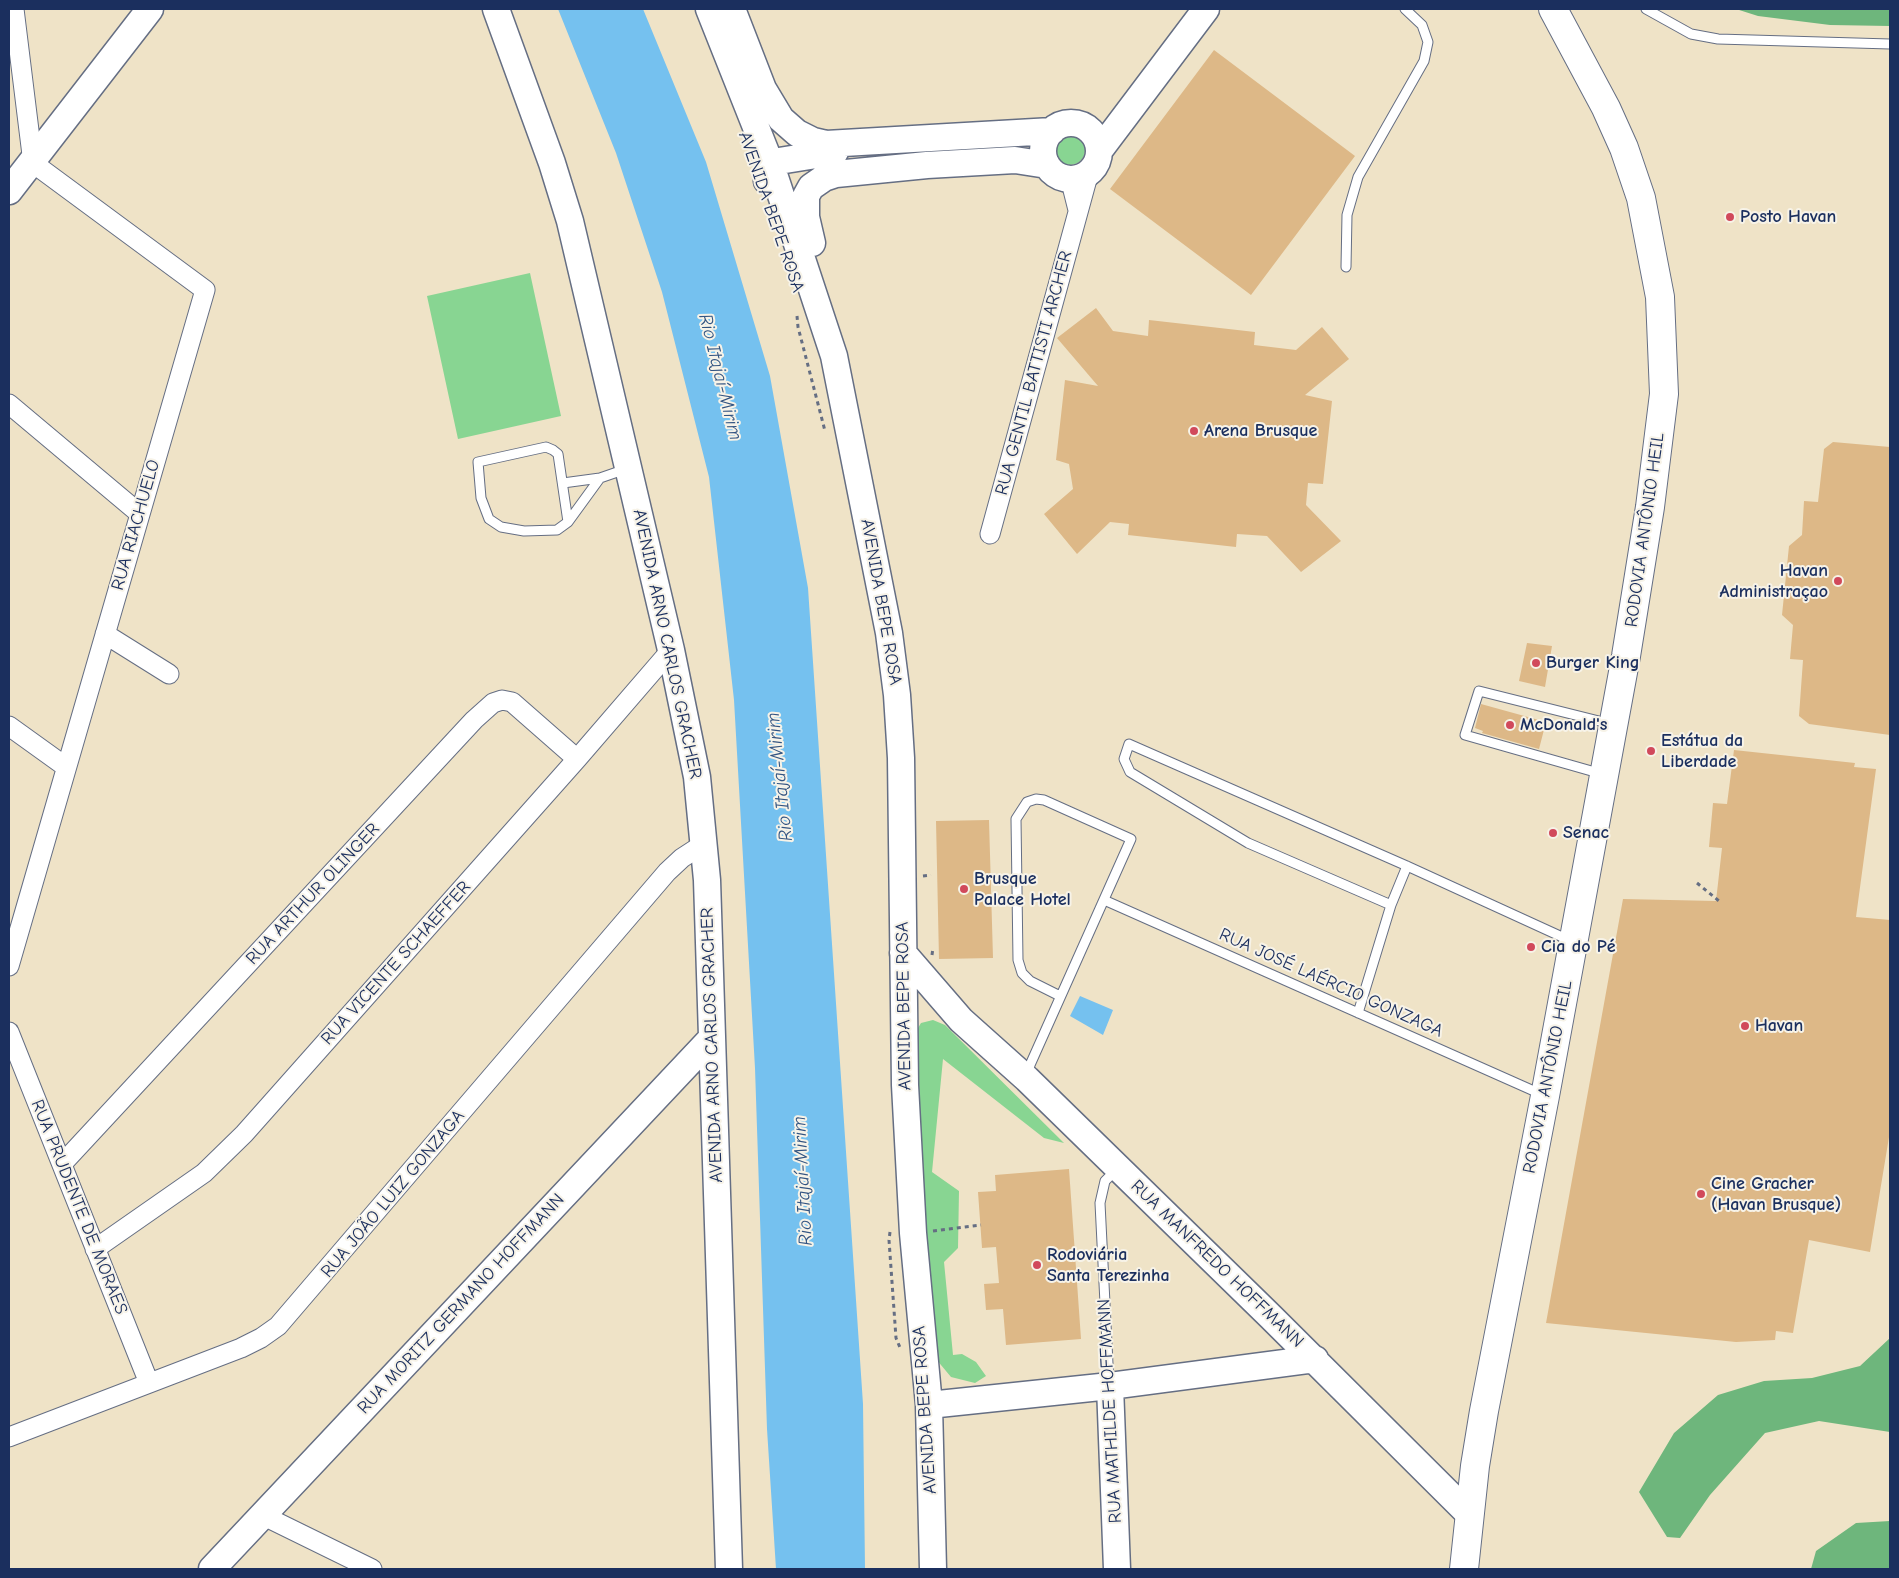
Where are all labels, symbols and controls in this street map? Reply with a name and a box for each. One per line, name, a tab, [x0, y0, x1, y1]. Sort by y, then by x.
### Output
street label: AVENIDA BEPE ROSA	[733, 129, 809, 295]
place label: Posto Havan	[1740, 206, 1836, 228]
marker: Posto Havan	[1724, 211, 1736, 223]
street label: RUA GENTIL BATTISTI ARCHER	[991, 248, 1077, 498]
water label: Rio Itajaí-Mirim	[693, 311, 747, 443]
place label: Arena Brusque	[1204, 420, 1317, 442]
marker: Arena Brusque	[1188, 425, 1200, 437]
street label: RODOVIA ANTÔNIO HEIL	[1621, 431, 1669, 629]
street label: RUA RIACHUELO	[107, 457, 165, 593]
street label: AVENIDA ARNO CARLOS GRACHER	[628, 507, 706, 781]
street label: AVENIDA BEPE ROSA	[856, 517, 906, 687]
place label: Havan Administraçao	[1719, 560, 1828, 602]
marker: Havan Administraçao	[1832, 575, 1844, 587]
place label: Burger King	[1546, 652, 1640, 674]
marker: Burger King	[1530, 657, 1542, 669]
water label: Rio Itajaí-Mirim	[762, 711, 798, 843]
place label: McDonald's	[1520, 714, 1607, 736]
marker: McDonald's	[1504, 719, 1516, 731]
place label: Estátua da Liberdade	[1661, 730, 1743, 772]
marker: Estátua da Liberdade	[1645, 745, 1657, 757]
street label: RUA ARTHUR OLINGER	[242, 819, 384, 969]
place label: Senac	[1563, 822, 1609, 844]
marker: Senac	[1547, 827, 1559, 839]
place label: Brusque Palace Hotel	[974, 868, 1071, 911]
street label: RUA VICENTE SCHAEFFER	[317, 877, 475, 1049]
marker: Brusque Palace Hotel	[958, 883, 970, 895]
street label: AVENIDA ARNO CARLOS GRACHER	[696, 907, 728, 1183]
street label: AVENIDA BEPE ROSA	[892, 922, 916, 1090]
street label: RUA JOSÉ LAÉRCIO GONZAGA	[1216, 924, 1446, 1042]
place label: Cia do Pé	[1541, 936, 1616, 958]
marker: Cia do Pé	[1525, 941, 1537, 953]
street label: RODOVIA ANTÔNIO HEIL	[1519, 979, 1577, 1175]
place label: Havan	[1755, 1015, 1803, 1037]
marker: Havan	[1739, 1020, 1751, 1032]
street label: RUA PRUDENTE DE MORAES	[26, 1096, 132, 1318]
street label: RUA JOÃO LUIZ GONZAGA	[317, 1106, 469, 1282]
water label: Rio Itajaí-Mirim	[788, 1116, 818, 1246]
place label: Cine Gracher (Havan Brusque)	[1711, 1173, 1841, 1216]
street label: RUA MANFREDO HOFFMANN	[1126, 1176, 1308, 1352]
marker: Cine Gracher (Havan Brusque)	[1695, 1188, 1707, 1200]
street label: RUA MORITZ GERMANO HOFFMANN	[353, 1189, 569, 1419]
place label: Rodoviária Santa Terezinha	[1047, 1244, 1170, 1286]
marker: Rodoviária Santa Terezinha	[1031, 1259, 1043, 1271]
street label: RUA MATHILDE HOFFMANN	[1093, 1298, 1127, 1524]
street label: AVENIDA BEPE ROSA	[908, 1325, 942, 1495]

